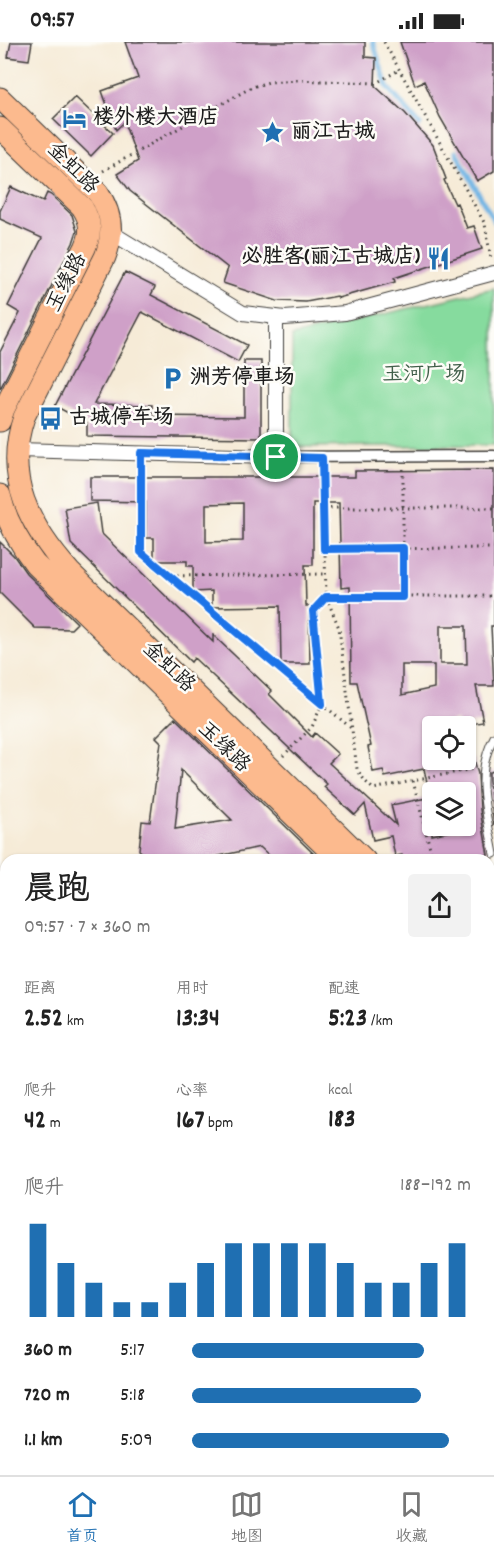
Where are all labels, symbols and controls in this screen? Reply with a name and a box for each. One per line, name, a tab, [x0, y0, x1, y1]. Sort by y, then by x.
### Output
text: 09:57	[30, 6, 74, 37]
place label: 楼外楼大酒店	[93, 104, 219, 134]
hotel icon: 楼外楼大酒店	[62, 106, 88, 132]
place label: 丽江古城	[291, 118, 375, 148]
place icon: 丽江古城	[260, 120, 286, 146]
street label: 金虹路	[39, 136, 105, 202]
place label: 必胜客(丽江古城店)	[242, 243, 420, 273]
restaurant icon: 必胜客(丽江古城店)	[425, 245, 451, 271]
street label: 玉缘路	[40, 248, 96, 318]
park label: 玉河广场	[382, 361, 466, 391]
place label: 洲芳停車场	[190, 364, 295, 394]
parking icon: 洲芳停車场	[159, 366, 185, 392]
place label: 古城停车场	[69, 404, 174, 434]
bus stop icon: 古城停车场	[38, 406, 64, 432]
pin	[250, 431, 301, 482]
icon: arrive	[259, 440, 292, 473]
street label: 金虹路	[135, 635, 201, 701]
street label: 玉缘路	[190, 715, 256, 781]
map controls	[422, 716, 476, 836]
button: locate	[422, 716, 476, 770]
button: layers	[422, 782, 476, 836]
text: 晨跑	[24, 868, 90, 915]
button: share	[408, 874, 471, 937]
text: 09:57 · 7 × 360 m	[24, 914, 151, 942]
text: 距离	[24, 978, 56, 1001]
text: 用时	[176, 978, 208, 1001]
text: 配速	[328, 978, 360, 1001]
text: 2.52	[24, 1001, 63, 1038]
text: 13:34	[176, 1001, 220, 1038]
text: 5:23	[328, 1001, 367, 1038]
text: km	[63, 1010, 84, 1033]
text: /km	[367, 1010, 393, 1033]
text: kcal	[328, 1079, 352, 1102]
text: 爬升	[24, 1080, 56, 1103]
text: 心率	[176, 1080, 208, 1103]
text: 183	[328, 1102, 356, 1139]
text: 42	[24, 1103, 46, 1140]
text: 167	[176, 1103, 204, 1140]
text: m	[46, 1112, 61, 1135]
text: bpm	[204, 1112, 233, 1135]
text: 188–192 m	[400, 1172, 471, 1200]
text: 爬升	[24, 1175, 64, 1203]
text: 360 m	[24, 1337, 72, 1365]
text: 5:17	[120, 1337, 145, 1365]
text: 720 m	[24, 1382, 70, 1410]
text: 5:18	[120, 1382, 145, 1410]
text: 1.1 km	[24, 1427, 63, 1455]
text: 5:09	[120, 1427, 153, 1455]
tab: 首页	[66, 1488, 99, 1549]
tab: 地图	[230, 1488, 263, 1549]
tab: 收藏	[395, 1488, 428, 1549]

